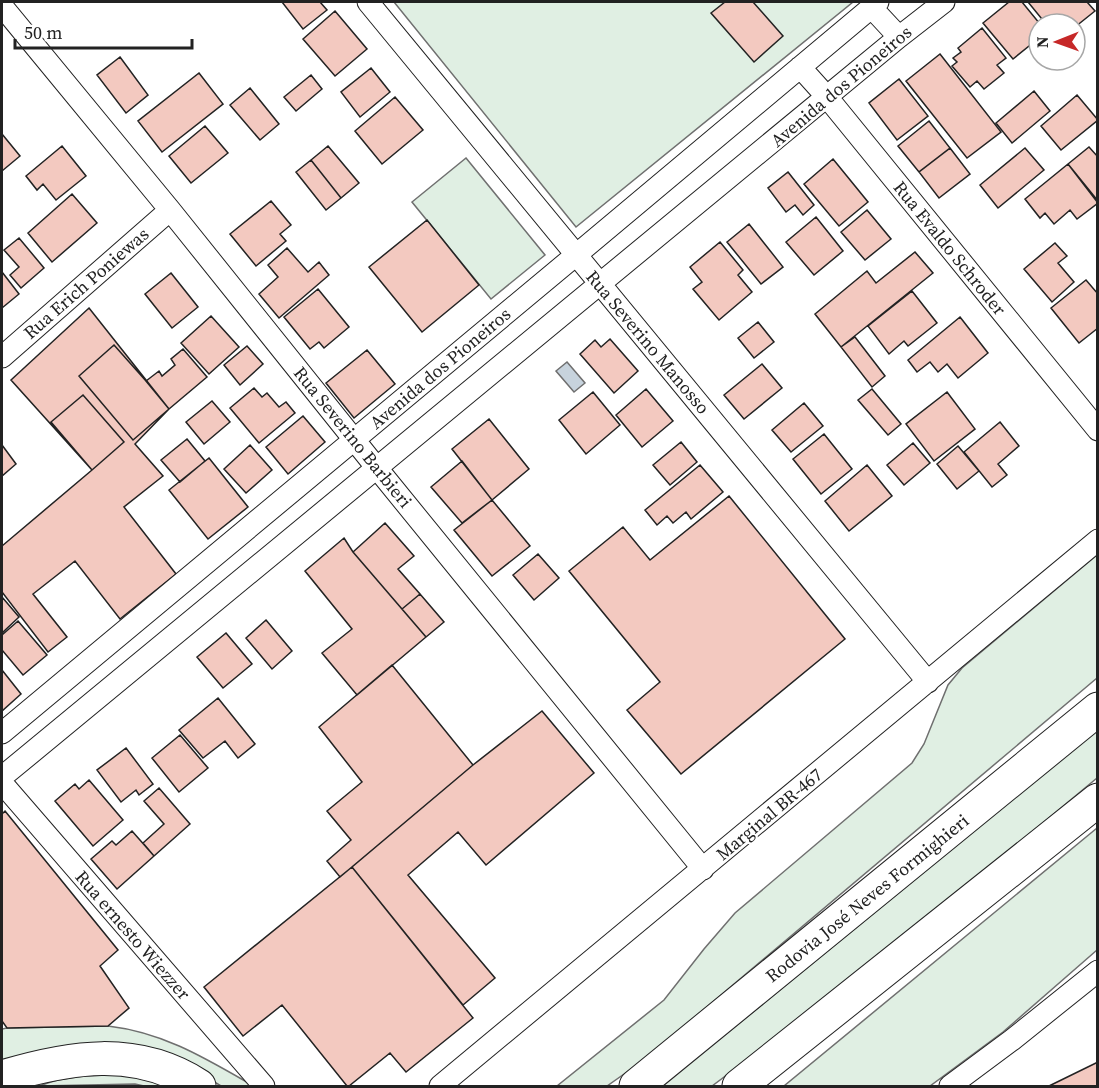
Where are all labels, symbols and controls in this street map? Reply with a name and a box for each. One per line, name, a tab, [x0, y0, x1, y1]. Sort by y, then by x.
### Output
scale bar	[15, 12, 192, 50]
north arrow	[1027, 12, 1087, 72]
street label: Avenida dos Pioneiros	[765, 19, 917, 153]
text: 50 m	[24, 20, 62, 45]
text: N	[1031, 36, 1053, 48]
street label: Rua Evaldo Schroder	[888, 175, 1012, 321]
street label: Rua Erich Poniewas	[18, 221, 154, 344]
street label: Rua Severino Manosso	[580, 265, 716, 419]
street label: Avenida dos Pioneiros	[364, 301, 516, 435]
street label: Rua Severino Barbieri	[288, 361, 418, 513]
street label: Marginal BR-467	[711, 762, 827, 866]
street label: Rodovia José Neves Formighieri	[760, 808, 974, 988]
street label: Rua ernesto Wiezzer	[70, 865, 197, 1005]

